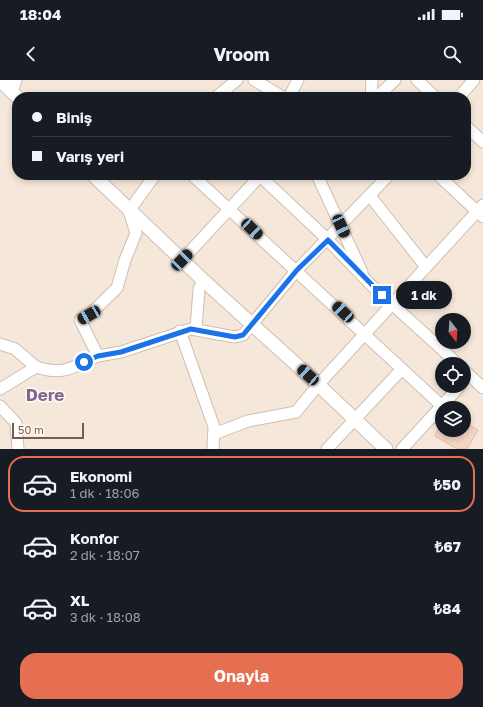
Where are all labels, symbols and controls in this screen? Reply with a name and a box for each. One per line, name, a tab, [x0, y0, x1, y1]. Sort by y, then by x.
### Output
text: 18:04	[20, 5, 61, 23]
icon: back	[20, 43, 42, 65]
text: Vroom	[213, 43, 270, 65]
icon: search	[441, 43, 463, 65]
text: Biniş	[56, 108, 92, 126]
text: Varış yeri	[56, 147, 124, 165]
car	[330, 213, 352, 239]
car	[239, 216, 265, 242]
car	[169, 247, 195, 273]
callout: 1 dk	[396, 281, 452, 309]
route end	[373, 286, 391, 304]
text: 1 dk	[411, 287, 437, 303]
car	[330, 299, 356, 325]
car	[76, 304, 102, 326]
north arrow	[435, 313, 471, 349]
map controls	[435, 313, 471, 437]
route start	[75, 353, 93, 371]
button: locate	[435, 357, 471, 393]
car	[295, 363, 321, 387]
district label: Dere	[26, 384, 64, 405]
button: layers	[435, 401, 471, 437]
scale bar	[12, 421, 84, 440]
text: 50 m	[18, 423, 44, 436]
icon: car	[22, 466, 58, 502]
text: Ekonomi	[70, 467, 132, 485]
text: ₺50	[434, 475, 461, 493]
text: 1 dk · 18:06	[70, 485, 139, 501]
icon: car	[22, 528, 58, 564]
text: Konfor	[70, 529, 119, 547]
text: ₺67	[435, 537, 461, 555]
text: 2 dk · 18:07	[70, 547, 140, 563]
icon: car	[22, 590, 58, 626]
text: XL	[70, 591, 89, 609]
text: ₺84	[433, 599, 461, 617]
text: 3 dk · 18:08	[70, 609, 141, 625]
button: Onayla	[20, 653, 463, 699]

